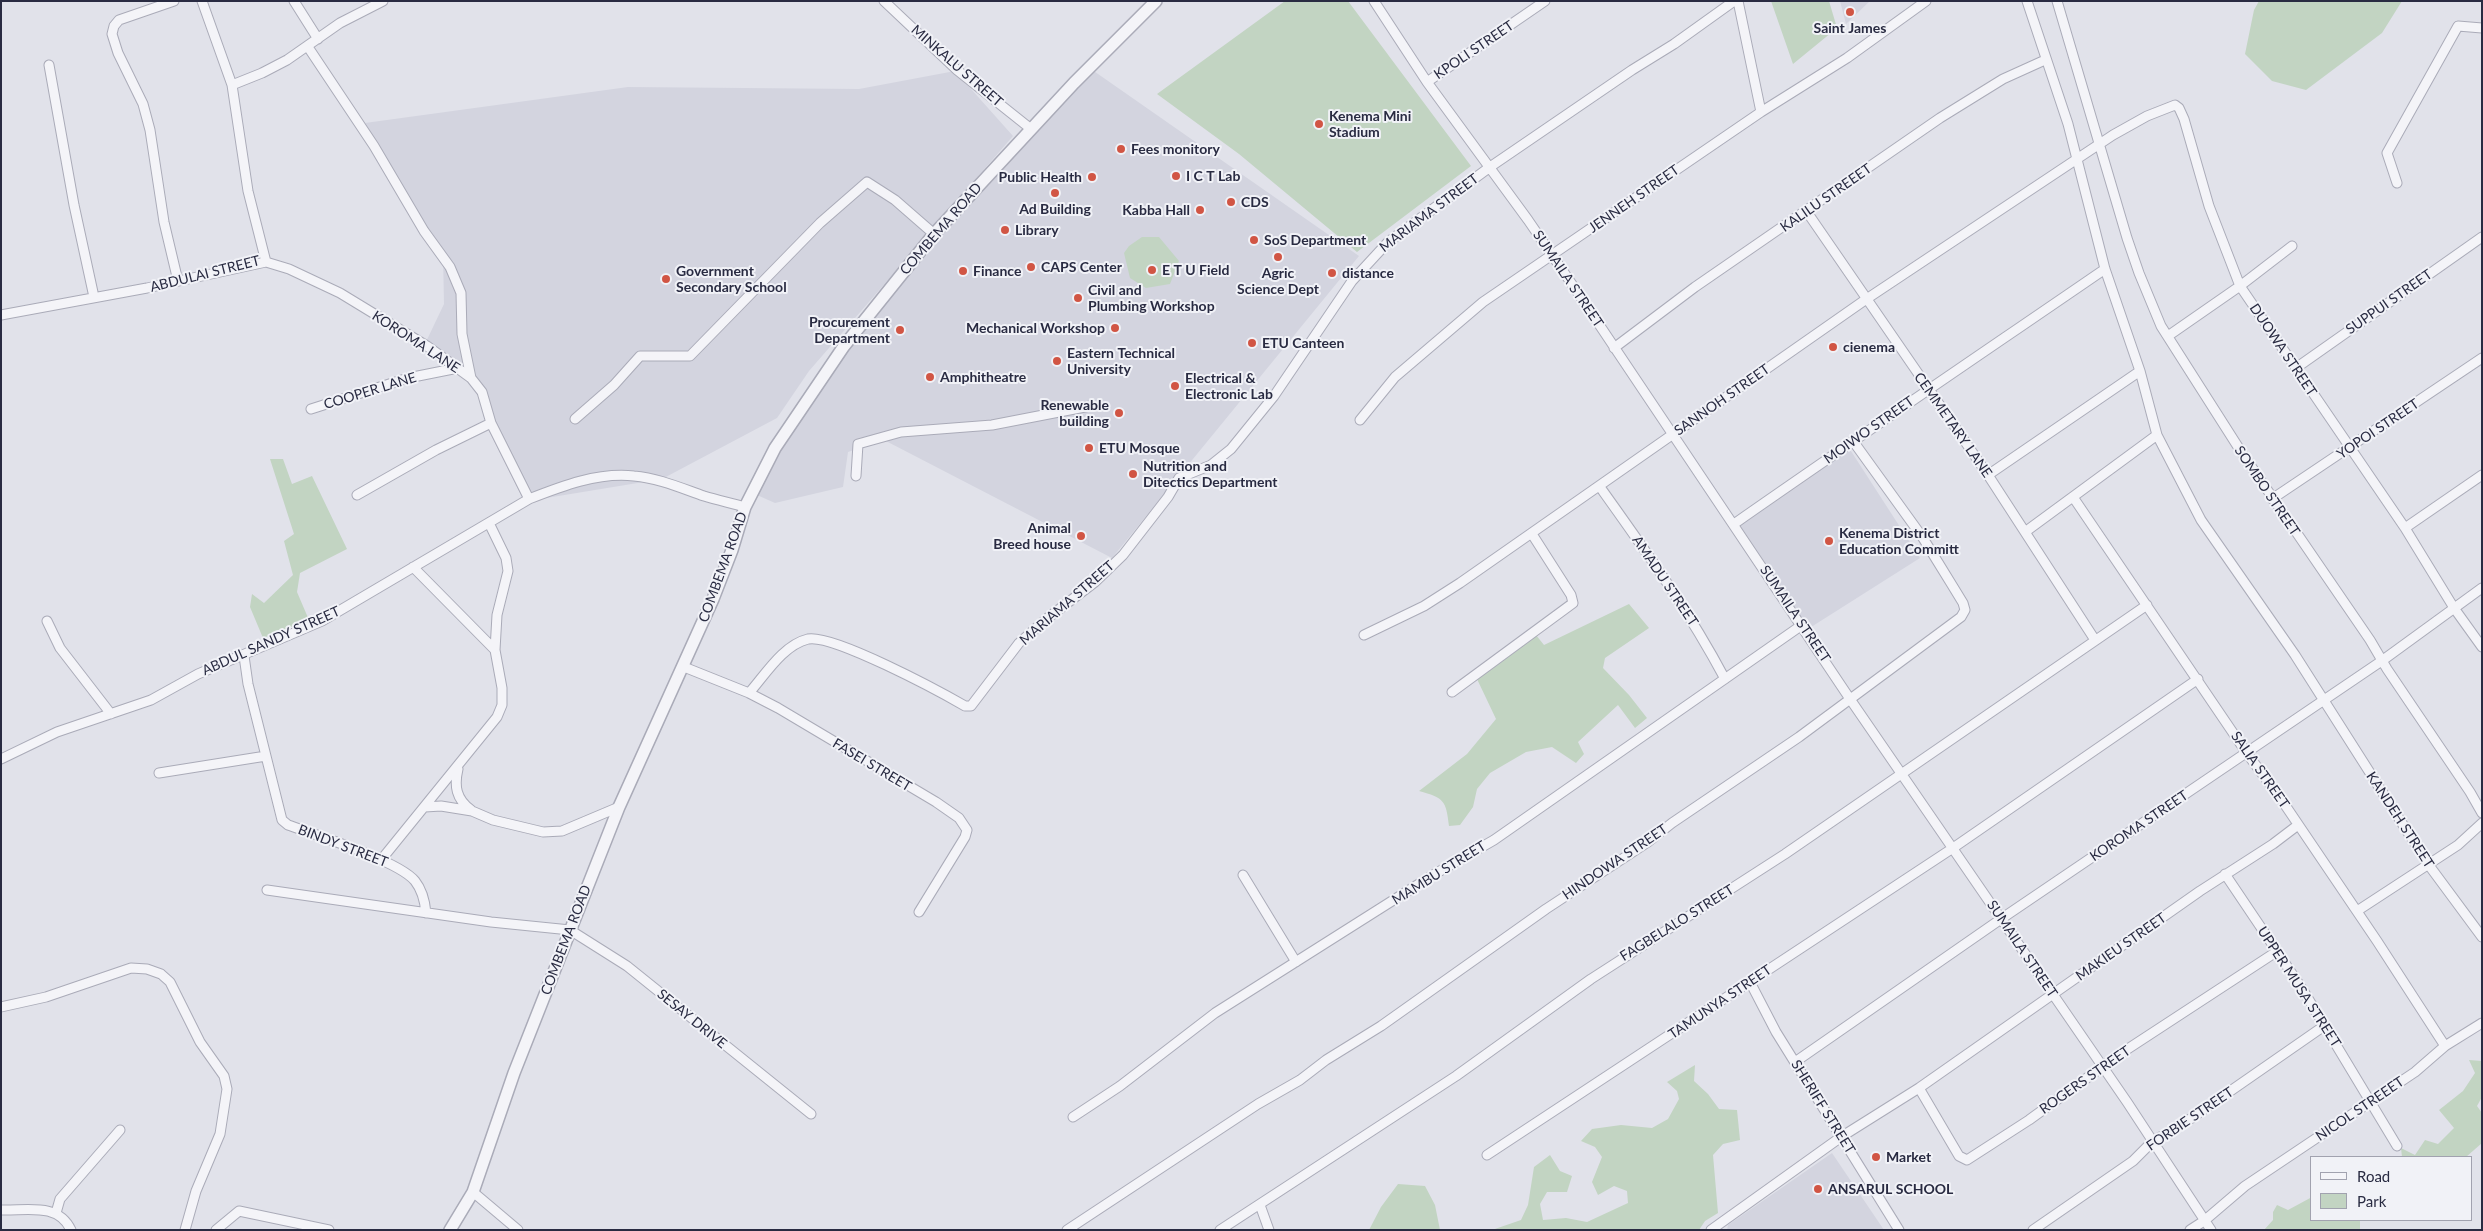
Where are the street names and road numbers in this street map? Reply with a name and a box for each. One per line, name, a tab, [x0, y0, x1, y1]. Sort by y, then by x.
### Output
street label: KPOLI STREET	[1431, 17, 1517, 83]
street label: MINKALU STREET	[908, 22, 1006, 110]
street label: KALILU STREEET	[1777, 160, 1875, 236]
street label: JENNEH STREET	[1585, 161, 1683, 237]
street label: MARIAMA STREET	[1376, 170, 1482, 256]
street label: COMBEMA ROAD	[897, 180, 985, 278]
street label: SUMAILA STREET	[1529, 227, 1607, 331]
street label: ABDULAI STREET	[148, 252, 262, 296]
street label: SUPPUI STREET	[2343, 266, 2435, 338]
street label: DUOWA STREET	[2246, 301, 2320, 399]
street label: KOROMA LANE	[369, 307, 463, 377]
street label: SANNOH STREET	[1671, 361, 1773, 439]
street label: COOPER LANE	[322, 369, 418, 413]
street label: CEMMETARY LANE	[1910, 369, 1996, 481]
street label: MOIWO STREET	[1821, 393, 1917, 467]
street label: YOPOI STREET	[2334, 395, 2422, 463]
street label: SOMBO STREET	[2231, 443, 2303, 539]
street label: COMBEMA ROAD	[695, 509, 751, 625]
street label: AMADU STREET	[1629, 533, 1701, 629]
street label: MARIAMA STREET	[1016, 557, 1118, 649]
street label: SUMAILA STREET	[1756, 562, 1834, 666]
street label: ABDUL SANDY STREET	[199, 603, 343, 679]
street label: SALIA STREET	[2227, 728, 2293, 812]
street label: FASEI STREET	[830, 735, 914, 795]
street label: KANDEH STREET	[2363, 769, 2437, 871]
street label: KOROMA STREET	[2087, 787, 2191, 865]
street label: BINDY STREET	[296, 821, 390, 871]
street label: HINDOWA STREET	[1559, 821, 1671, 903]
street label: MAMBU STREET	[1389, 837, 1489, 909]
street label: FAGBELALO STREET	[1617, 881, 1737, 965]
street label: COMBEMA ROAD	[537, 883, 595, 997]
street label: SUMAILA STREET	[1983, 897, 2061, 1001]
street label: MAKIEU STREET	[2072, 910, 2170, 984]
street label: UPPER MUSA STREET	[2254, 924, 2344, 1050]
street label: TAMUNYA STREET	[1665, 961, 1775, 1043]
street label: SESAY DRIVE	[654, 986, 730, 1052]
street label: ROGERS STREET	[2036, 1042, 2134, 1118]
street label: SHERIFF STREET	[1787, 1057, 1859, 1157]
street label: NICOL STREEET	[2313, 1073, 2407, 1145]
street label: FORBIE STREET	[2143, 1084, 2237, 1154]

